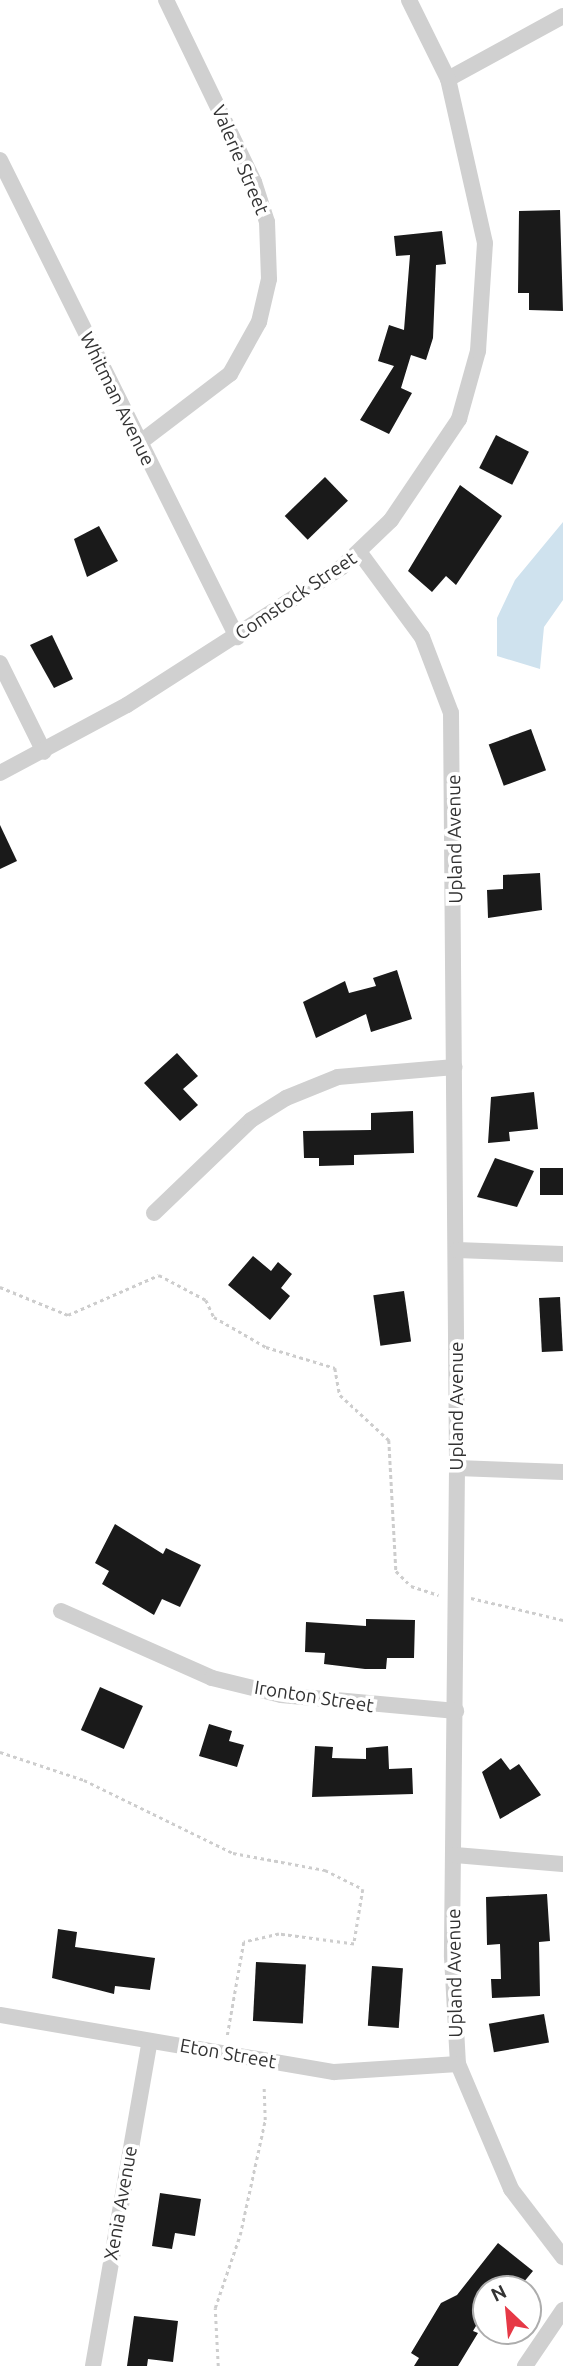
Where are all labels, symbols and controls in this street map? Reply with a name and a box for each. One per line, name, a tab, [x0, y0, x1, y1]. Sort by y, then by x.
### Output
street label: Valerie Street	[207, 102, 273, 218]
street label: Whitman Avenue	[75, 328, 159, 470]
street label: Comstock Street	[231, 547, 361, 645]
street label: Upland Avenue	[442, 774, 468, 904]
street label: Upland Avenue	[446, 1341, 468, 1471]
street label: Ironton Street	[253, 1676, 375, 1718]
street label: Upland Avenue	[442, 1908, 468, 2038]
street label: Eton Street	[178, 2034, 278, 2074]
street label: Xenia Avenue	[100, 2144, 142, 2262]
north arrow	[472, 2275, 542, 2345]
text: N	[487, 2280, 510, 2306]

